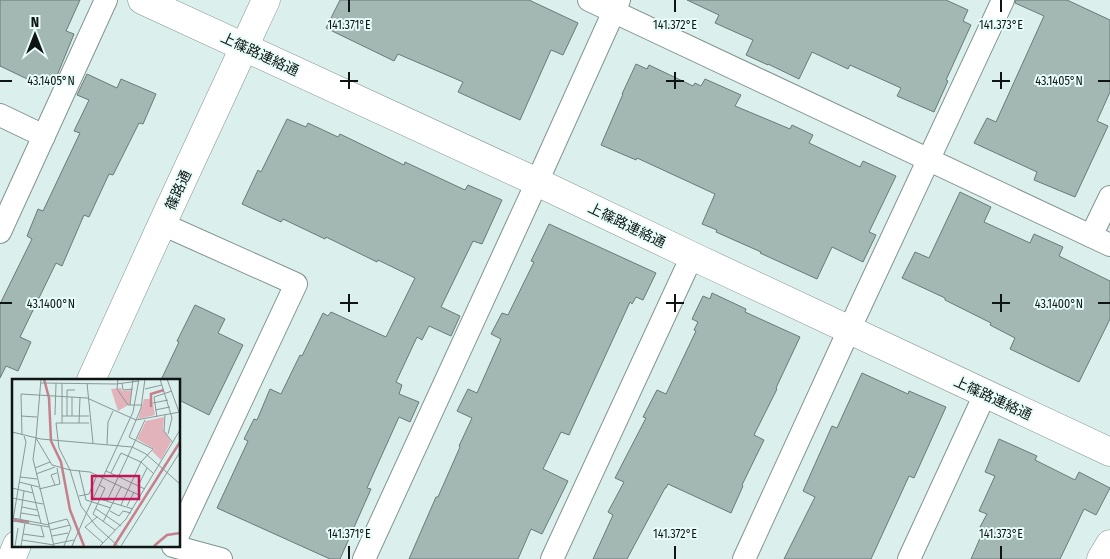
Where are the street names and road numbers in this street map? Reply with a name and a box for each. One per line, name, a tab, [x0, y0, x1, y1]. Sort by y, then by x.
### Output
street label: 上篠路連絡通	[218, 29, 301, 80]
street label: 篠路通	[162, 168, 195, 213]
street label: 上篠路連絡通	[585, 199, 668, 252]
street label: 上篠路連絡通	[951, 373, 1034, 424]

